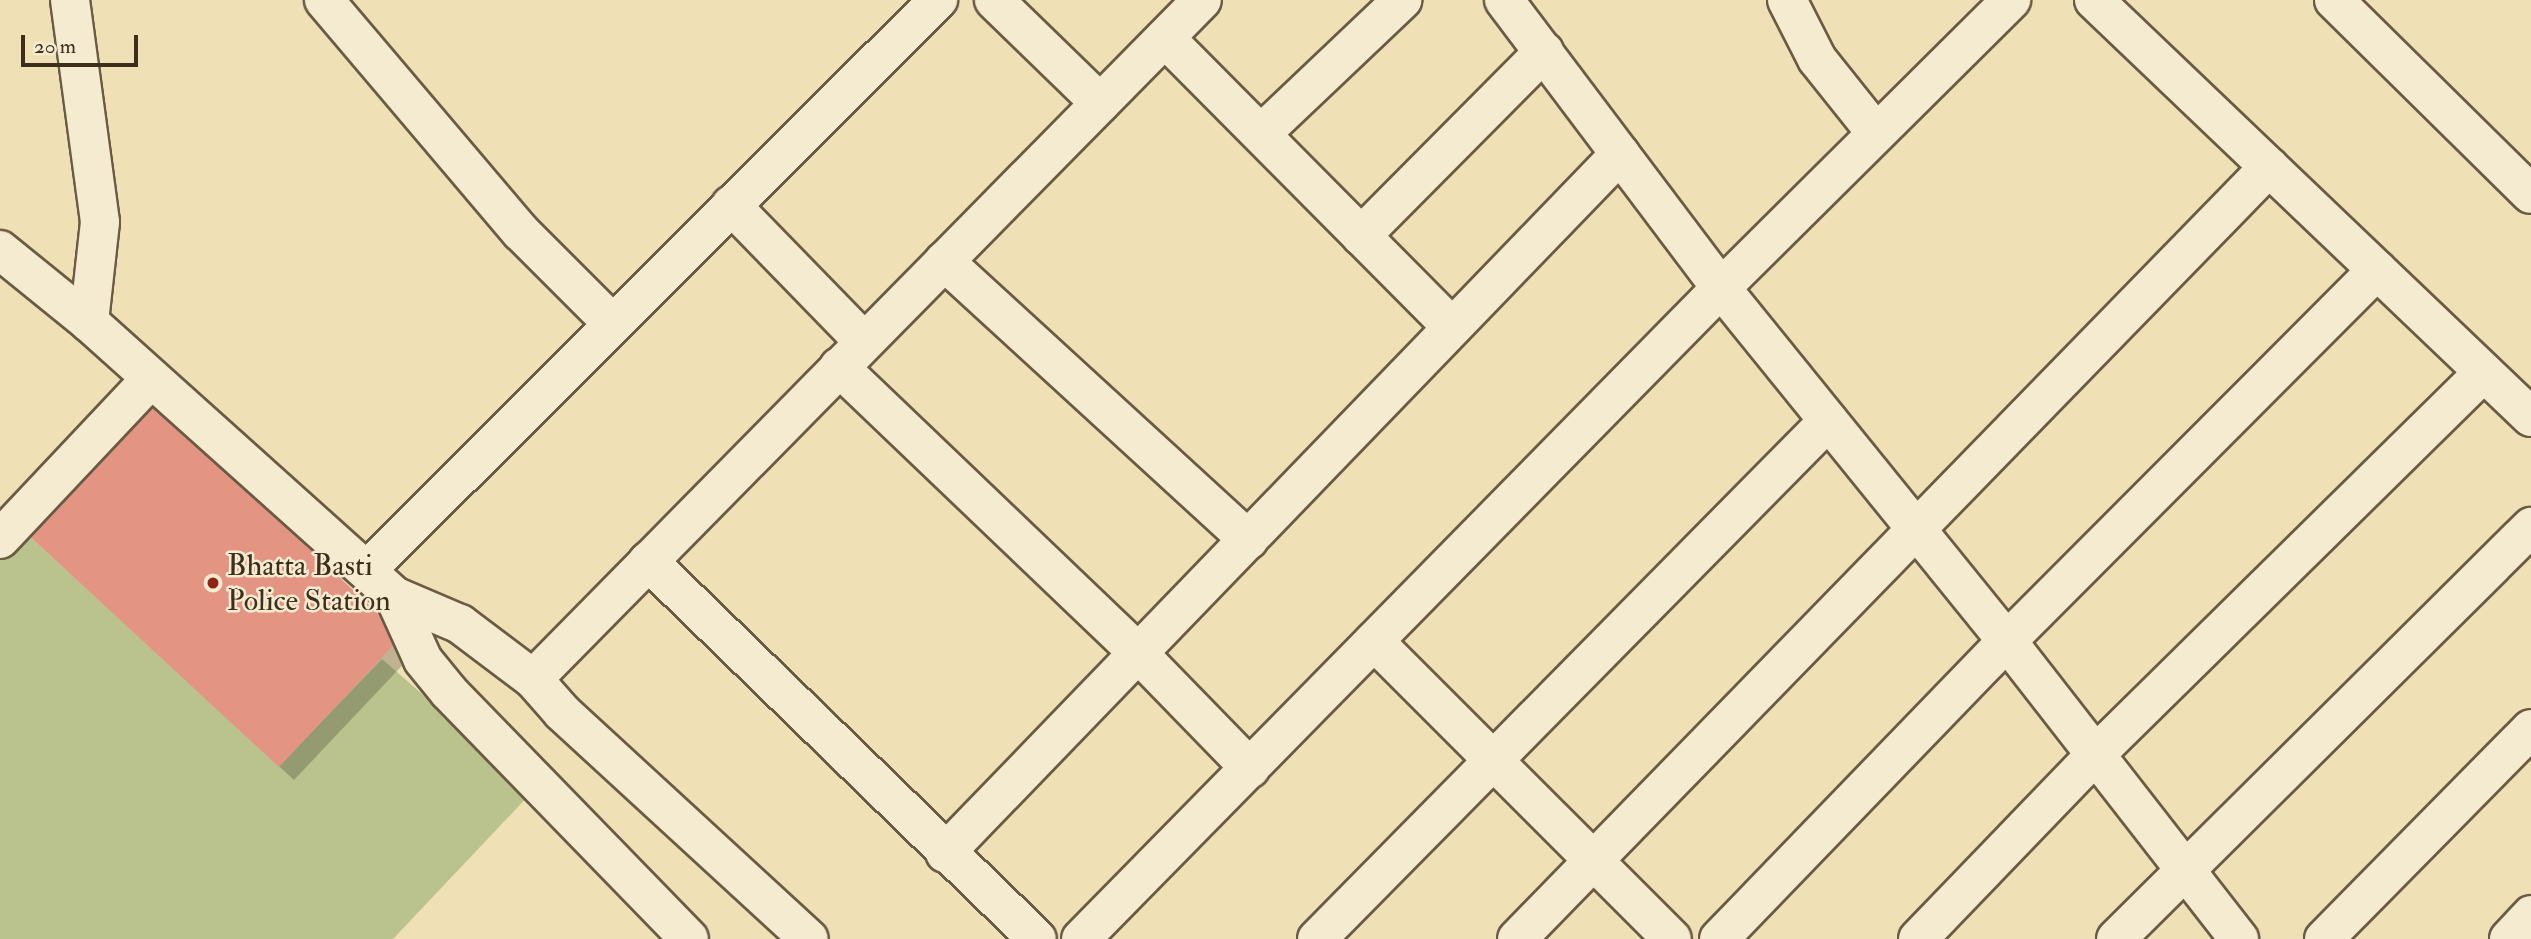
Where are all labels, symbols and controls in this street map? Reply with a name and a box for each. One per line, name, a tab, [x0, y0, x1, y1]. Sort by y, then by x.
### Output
scale bar	[24, 21, 142, 65]
text: 20 m	[34, 33, 76, 60]
place label: Bhatta Basti Police Station	[227, 548, 391, 618]
marker: Bhatta Basti Police Station	[205, 575, 221, 591]

